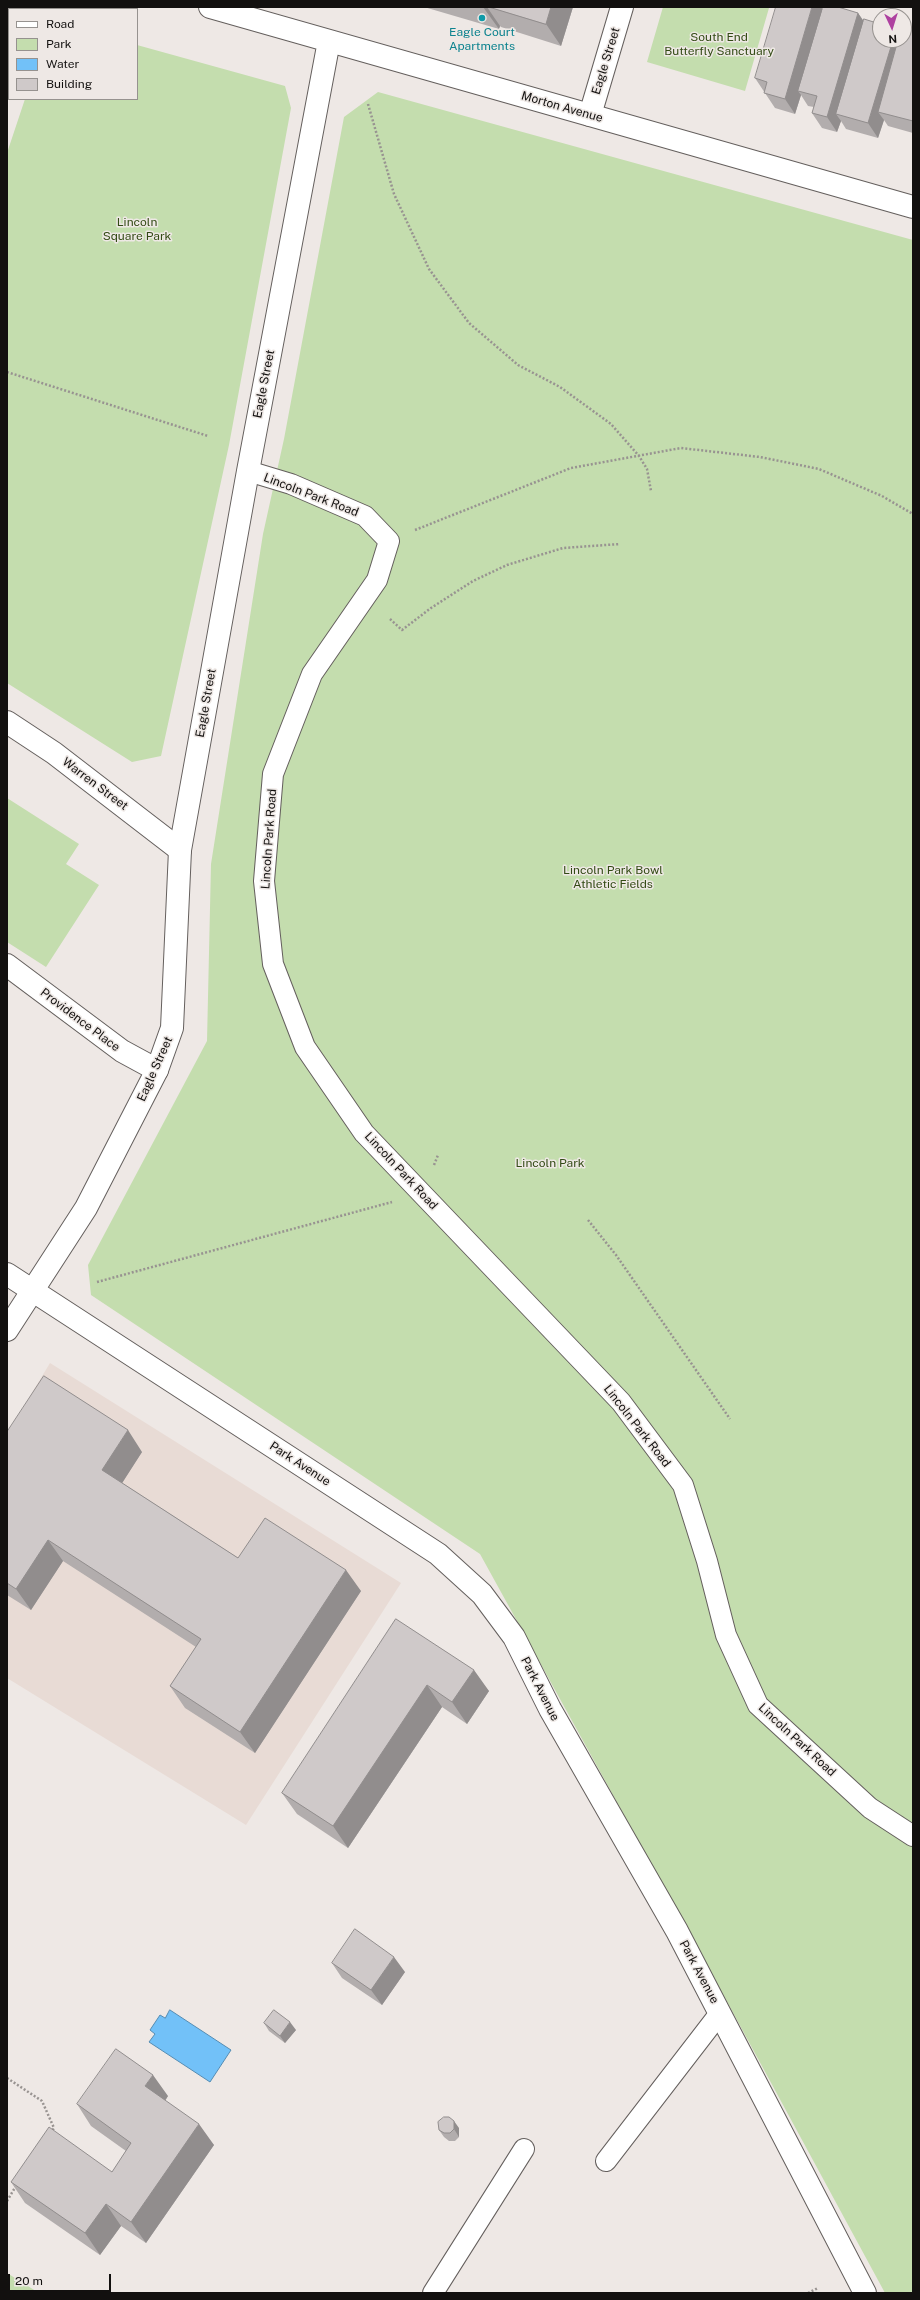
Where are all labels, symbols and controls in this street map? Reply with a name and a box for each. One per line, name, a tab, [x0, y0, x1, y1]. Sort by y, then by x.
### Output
legend	[8, 8, 138, 100]
north arrow	[872, 8, 912, 48]
marker: Eagle Court Apartments	[477, 13, 487, 23]
text: Road	[46, 17, 74, 31]
place label: Eagle Court Apartments	[449, 25, 515, 53]
street label: Eagle Street	[589, 26, 623, 96]
park label: South End Butterfly Sanctuary	[664, 30, 774, 58]
text: N	[888, 33, 897, 45]
text: Park	[46, 37, 72, 51]
text: Water	[46, 57, 79, 71]
text: Building	[46, 77, 92, 91]
street label: Morton Avenue	[520, 88, 604, 126]
park label: Lincoln Square Park	[103, 215, 171, 243]
street label: Eagle Street	[250, 348, 278, 420]
street label: Lincoln Park Road	[262, 470, 360, 520]
street label: Eagle Street	[193, 667, 219, 739]
street label: Warren Street	[59, 755, 131, 813]
street label: Lincoln Park Road	[258, 788, 280, 890]
park label: Lincoln Park Bowl Athletic Fields	[563, 863, 663, 891]
street label: Providence Place	[37, 985, 123, 1055]
street label: Eagle Street	[134, 1034, 176, 1104]
street label: Lincoln Park Road	[361, 1129, 441, 1213]
park label: Lincoln Park	[515, 1156, 585, 1170]
street label: Lincoln Park Road	[600, 1382, 674, 1470]
street label: Park Avenue	[267, 1439, 333, 1489]
street label: Park Avenue	[518, 1655, 562, 1723]
street label: Lincoln Park Road	[755, 1700, 839, 1780]
street label: Park Avenue	[676, 1938, 722, 2006]
scale bar	[10, 2266, 113, 2292]
text: 20 m	[15, 2274, 43, 2288]

